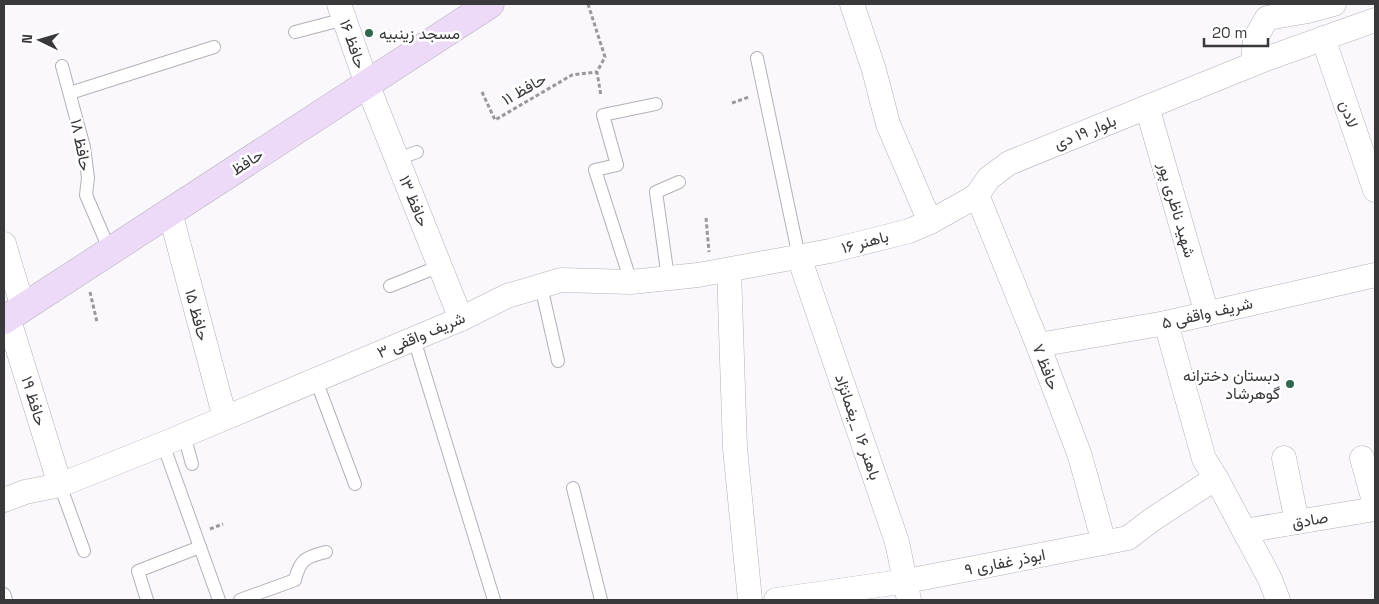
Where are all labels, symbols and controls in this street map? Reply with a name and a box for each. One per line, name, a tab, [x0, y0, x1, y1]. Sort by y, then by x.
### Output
north arrow	[15, 15, 65, 65]
scale bar	[1204, 15, 1268, 47]
street label: حافظ ۱۶	[335, 16, 371, 72]
place label: مسجد زینبیه	[379, 23, 460, 44]
text: 20 m	[1212, 23, 1247, 42]
marker: مسجد زینبیه	[363, 27, 375, 39]
text: N	[18, 33, 36, 44]
street label: حافظ ۱۱	[498, 68, 550, 110]
street label: لادن	[1335, 98, 1363, 130]
street label: بلوار ۱۹ دی	[1051, 110, 1119, 154]
street label: حافظ ۱۸	[66, 117, 96, 173]
street label: حافظ	[227, 144, 267, 180]
street label: شهید ناظری پور	[1152, 159, 1201, 260]
street label: حافظ ۱۳	[394, 172, 434, 230]
street label: باهنر ۱۶	[839, 226, 891, 258]
street label: حافظ ۱۵	[180, 287, 214, 343]
street label: شریف واقفی ۵	[1159, 292, 1255, 334]
street label: شریف واقفی ۳	[374, 307, 468, 363]
street label: حافظ ۷	[1028, 341, 1064, 393]
place label: دبستان دخترانه گوهرشاد	[1183, 365, 1280, 404]
street label: باهنر ۱۶ _یغمانژاد	[830, 371, 886, 483]
street label: حافظ ۱۹	[17, 374, 52, 429]
marker: دبستان دخترانه گوهرشاد	[1284, 378, 1296, 390]
street label: صادق	[1290, 507, 1330, 533]
street label: ابوذر غفاری ۹	[963, 544, 1047, 580]

